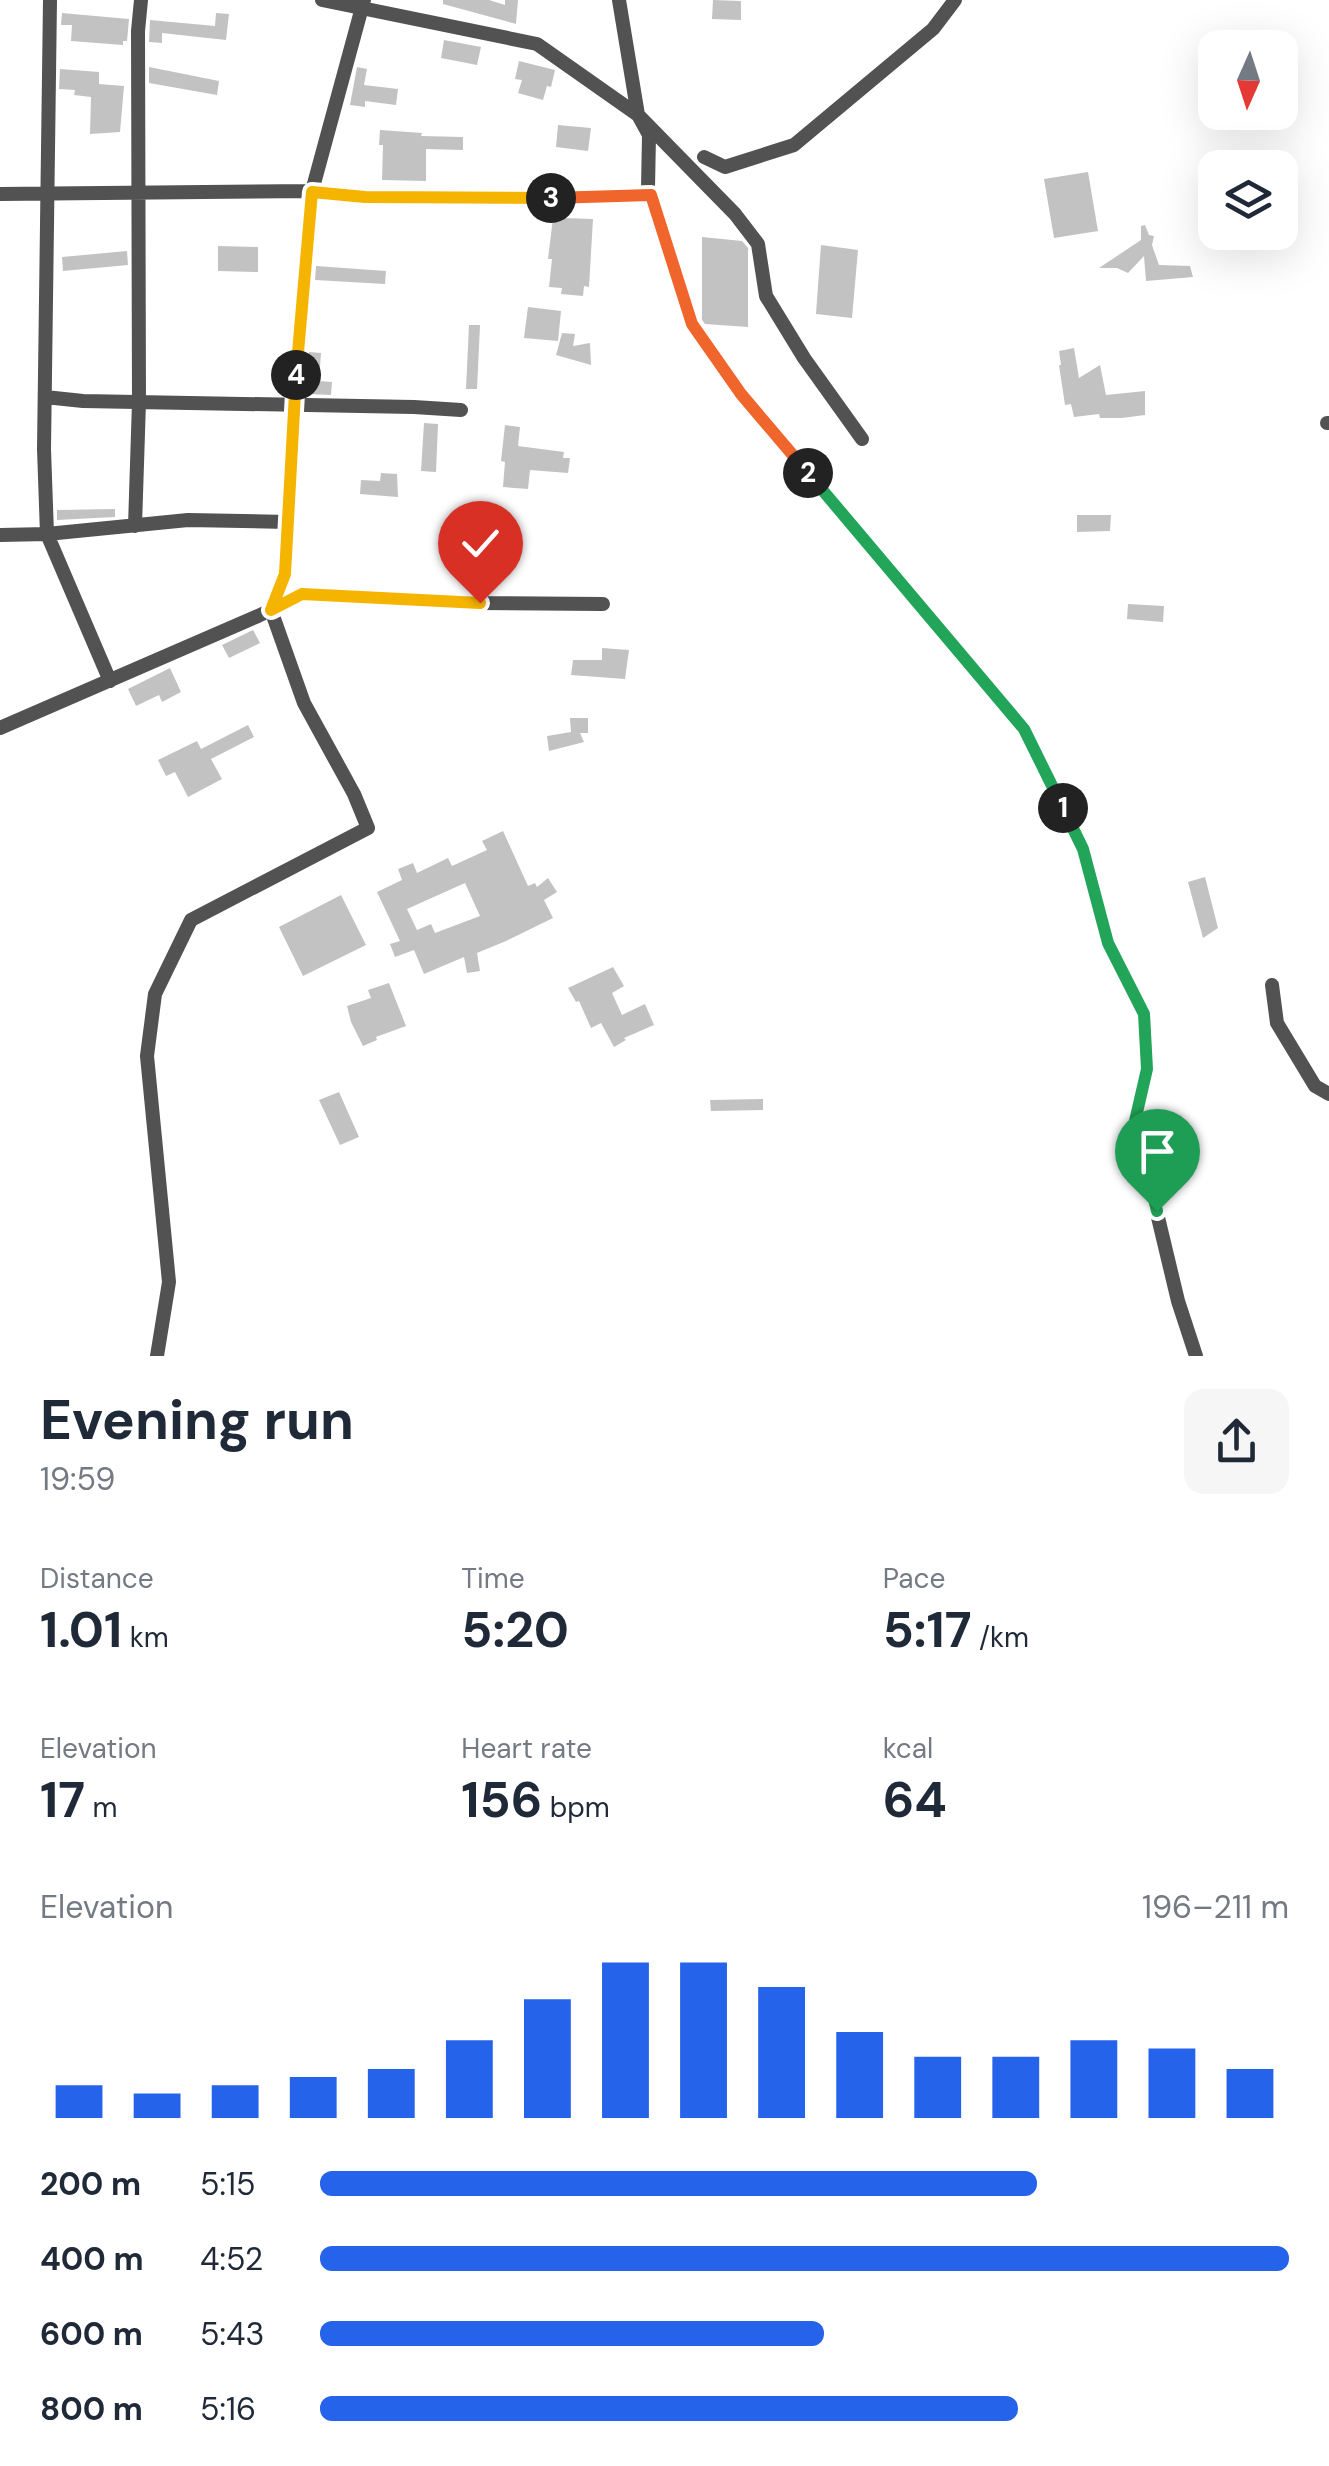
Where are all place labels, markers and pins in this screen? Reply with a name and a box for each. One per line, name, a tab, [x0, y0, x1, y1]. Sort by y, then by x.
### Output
pin: 3	[526, 173, 576, 223]
pin: 4	[271, 350, 321, 400]
pin: 2	[783, 448, 833, 498]
pin	[438, 501, 523, 604]
pin: 1	[1038, 783, 1088, 833]
pin	[1115, 1109, 1200, 1212]

